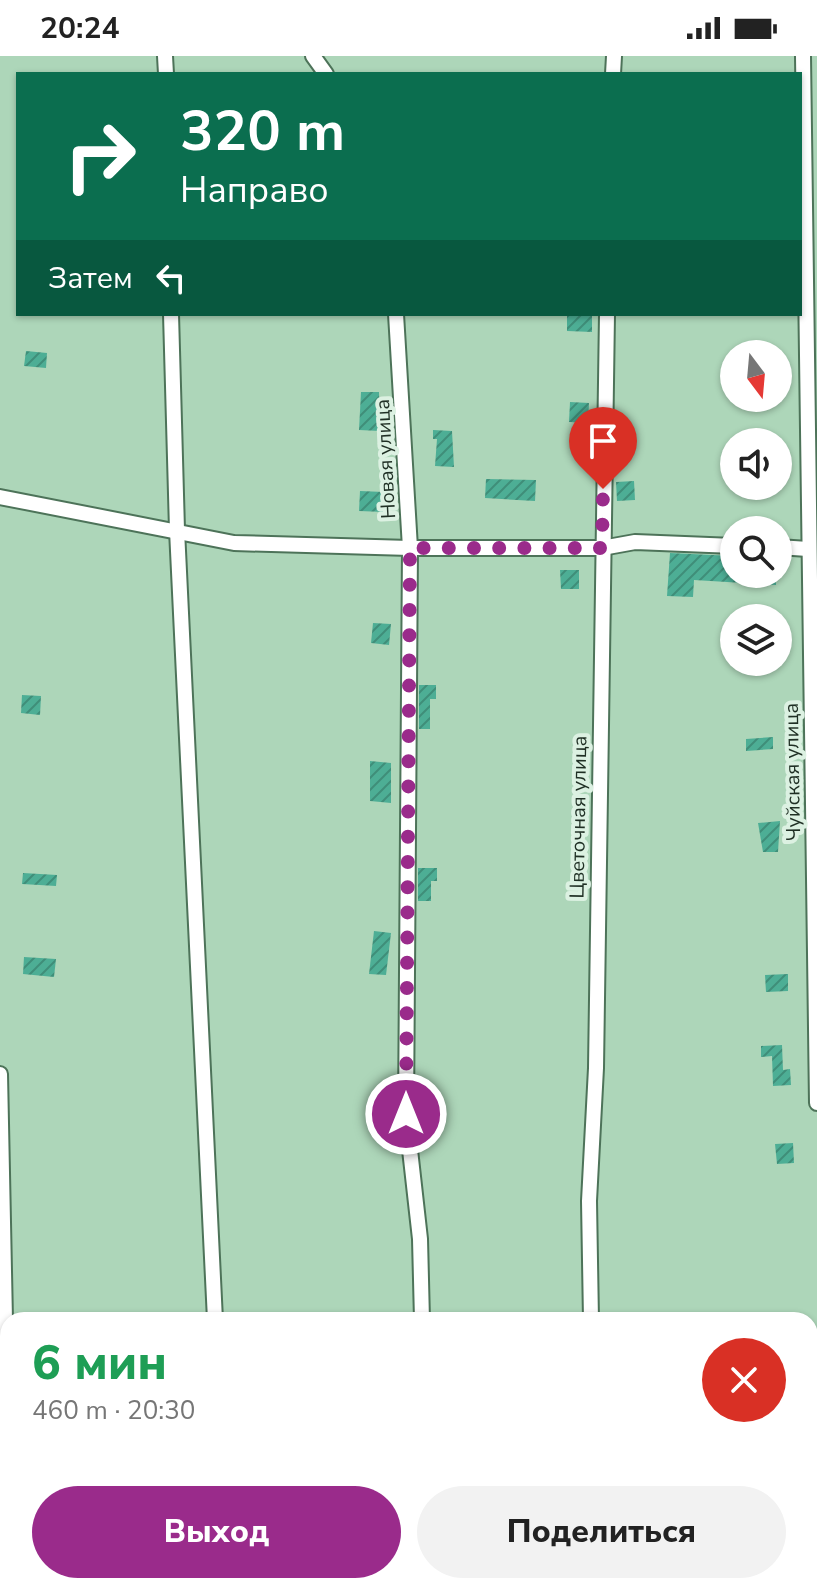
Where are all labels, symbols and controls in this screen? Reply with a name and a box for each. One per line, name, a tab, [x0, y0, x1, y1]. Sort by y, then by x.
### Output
text: 20:24	[40, 8, 119, 49]
text: 320 m	[180, 93, 345, 170]
icon: right	[48, 104, 152, 208]
text: Направо	[180, 166, 329, 215]
icon: left	[149, 256, 193, 300]
text: Затем	[48, 258, 133, 299]
north arrow	[720, 340, 792, 412]
map controls	[720, 340, 792, 676]
street label: Новая улица	[369, 398, 402, 520]
pin	[569, 407, 637, 489]
icon: arrive	[581, 419, 625, 463]
button: sound	[720, 428, 792, 500]
button: search	[720, 516, 792, 588]
button: layers	[720, 604, 792, 676]
street label: Чуйская улица	[778, 703, 807, 841]
street label: Цветочная улица	[564, 735, 593, 899]
position arrow	[364, 1072, 448, 1156]
text: 6 мин	[32, 1330, 167, 1396]
button: close	[702, 1338, 786, 1422]
text: 460 m · 20:30	[32, 1393, 195, 1428]
button: Выход	[32, 1486, 401, 1578]
button: Поделиться	[417, 1486, 786, 1578]

